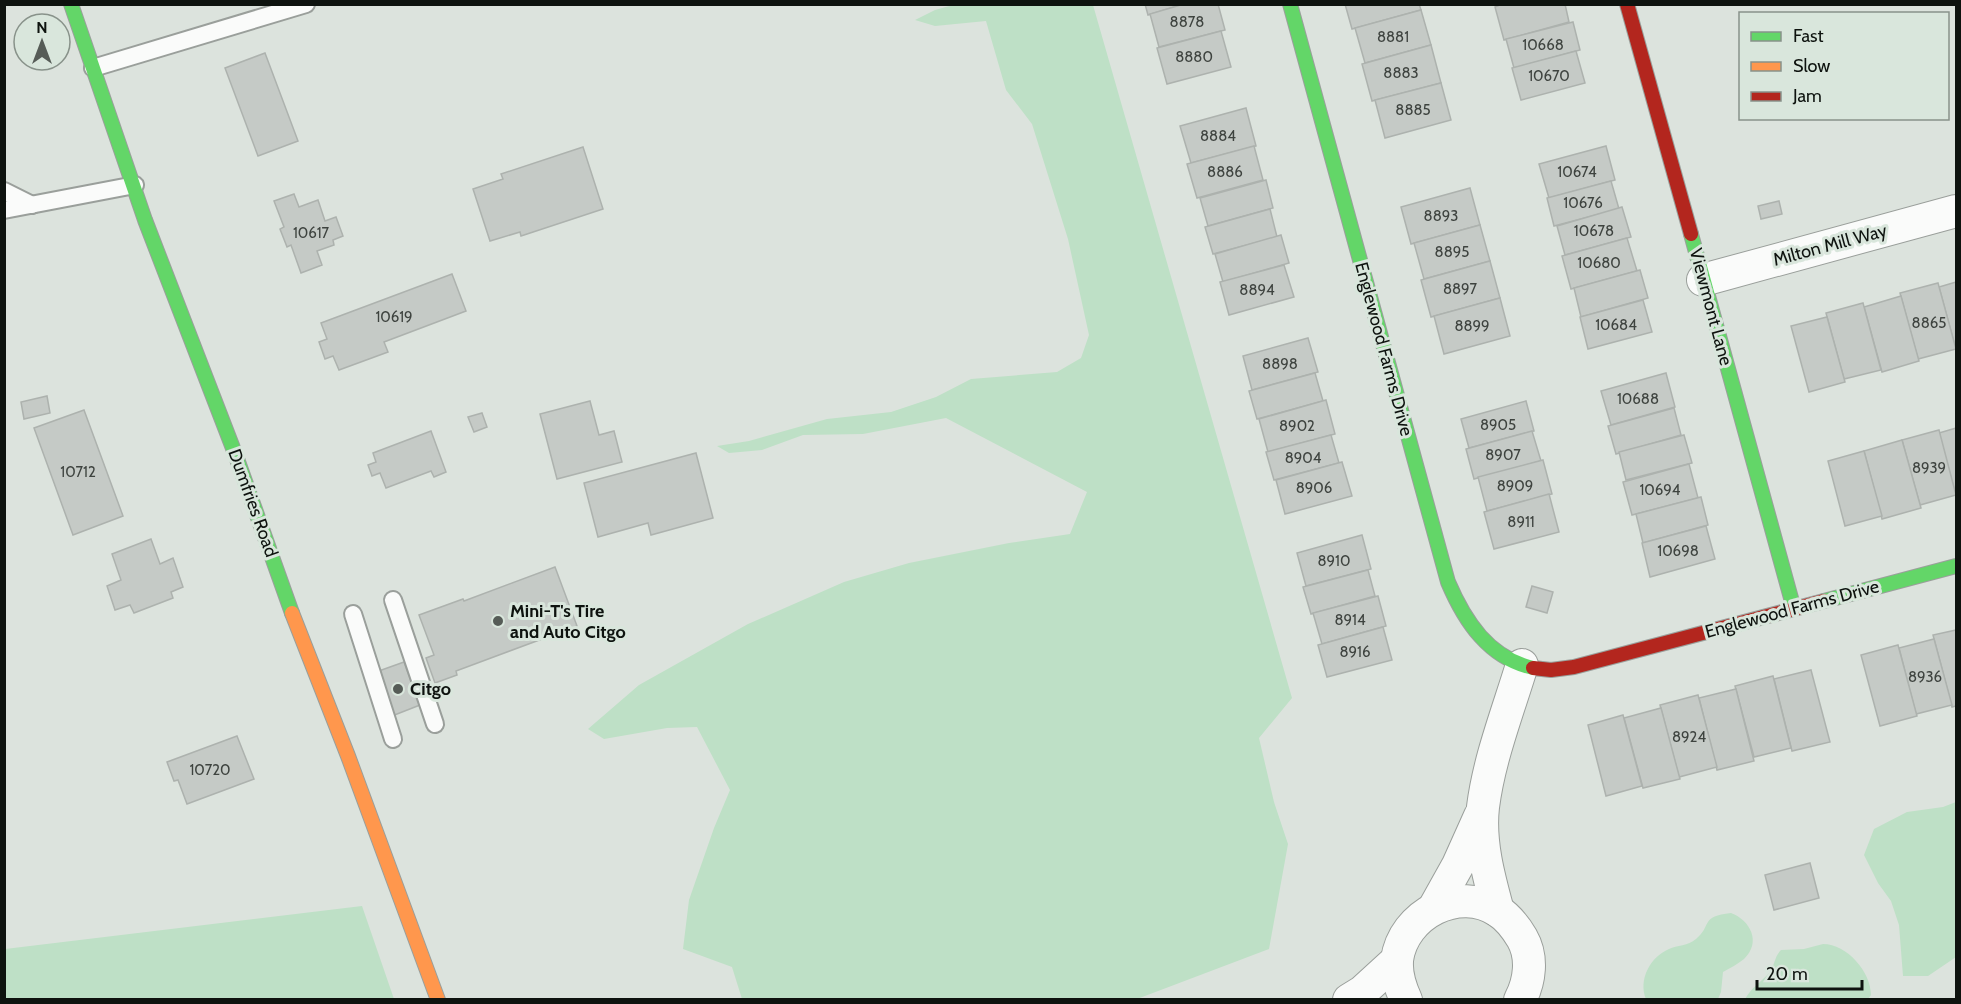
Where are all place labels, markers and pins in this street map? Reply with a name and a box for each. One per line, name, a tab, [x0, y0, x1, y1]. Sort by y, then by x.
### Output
place label: Mini-T's Tire and Auto Citgo	[510, 600, 626, 643]
marker: Mini-T's Tire and Auto Citgo	[491, 614, 505, 628]
place label: Citgo	[410, 678, 451, 700]
marker: Citgo	[391, 682, 405, 696]

